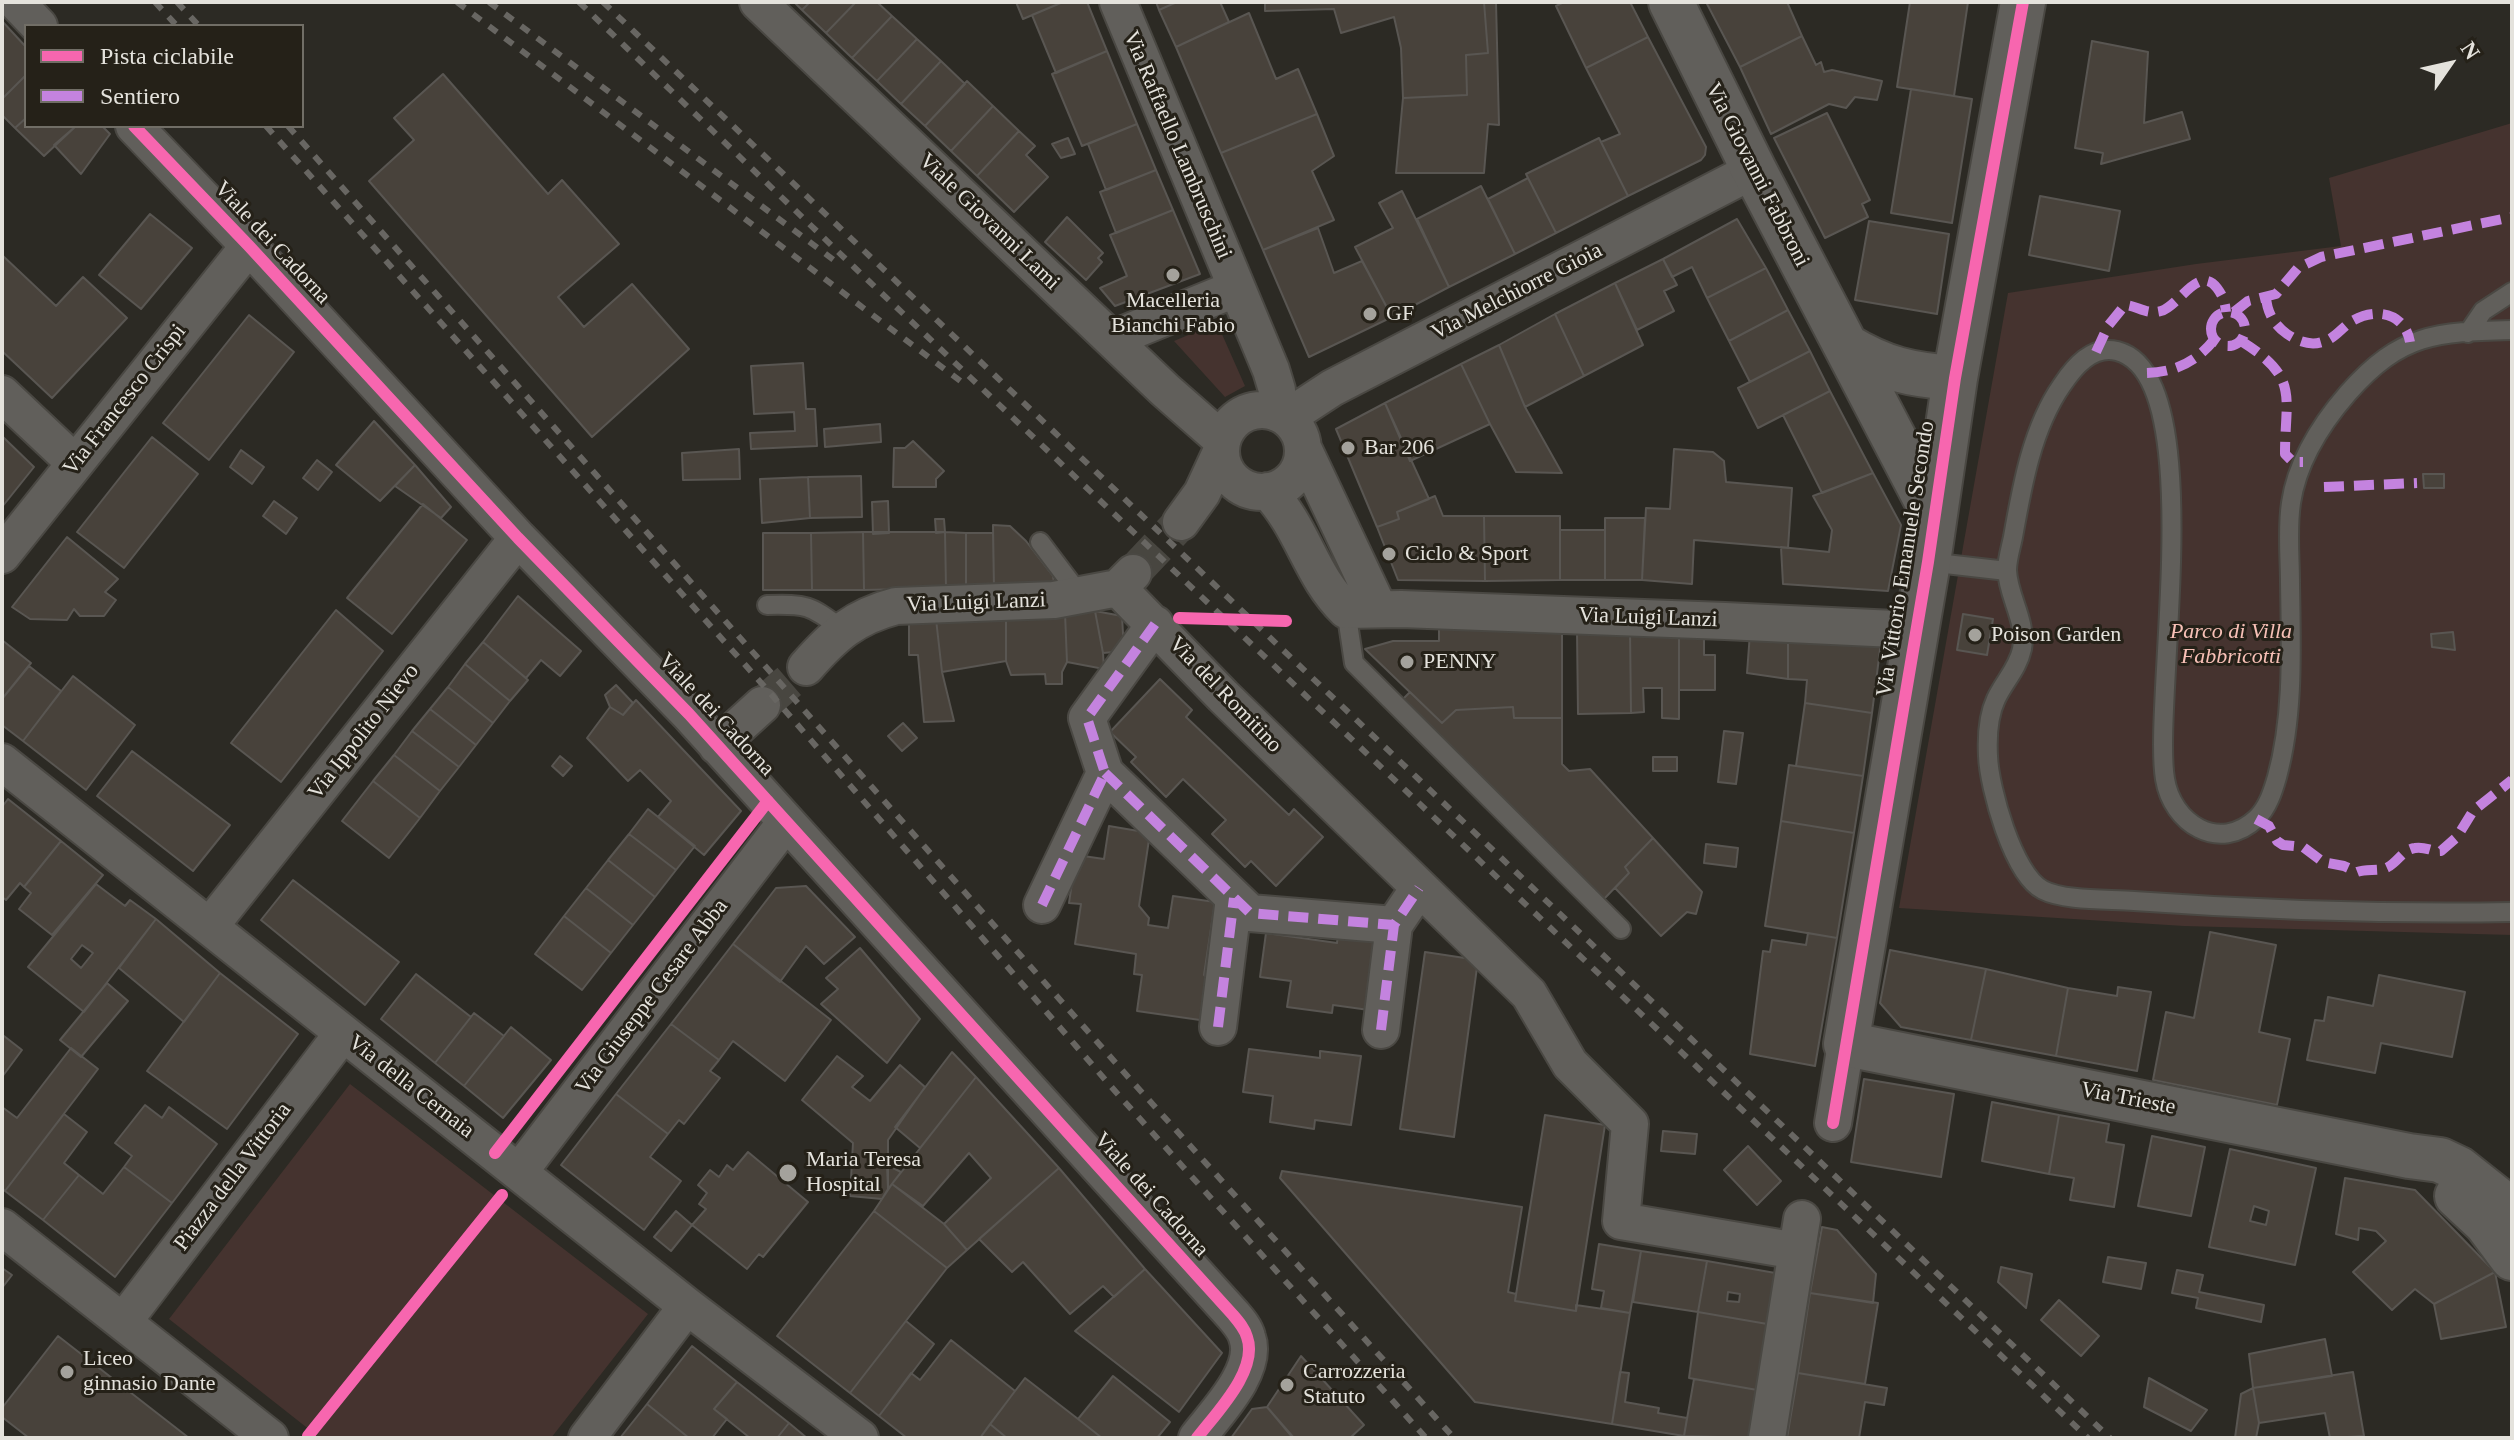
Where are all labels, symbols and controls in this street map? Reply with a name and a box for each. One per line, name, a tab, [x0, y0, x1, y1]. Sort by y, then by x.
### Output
legend	[24, 24, 304, 128]
north arrow	[2410, 24, 2490, 104]
street label: Via Raffaello Lambruschini	[1117, 27, 1237, 263]
text: N	[2456, 37, 2485, 64]
text: Pista ciclabile	[100, 43, 234, 69]
street label: Via Giovanni Fabbroni	[1699, 79, 1815, 271]
text: Sentiero	[100, 83, 180, 109]
street label: Viale Giovanni Lami	[913, 148, 1065, 296]
street label: Viale dei Cadorna	[208, 176, 336, 310]
street label: Via Melchiorre Gioia	[1427, 238, 1607, 346]
marker: Macelleria Bianchi Fabio	[1164, 266, 1182, 284]
place label: Macelleria Bianchi Fabio	[1111, 288, 1235, 340]
place label: GF	[1386, 301, 1414, 327]
marker: GF	[1361, 305, 1379, 323]
street label: Via Francesco Crispi	[58, 319, 192, 481]
street label: Via Vittorio Emanuele Secondo	[1871, 419, 1941, 699]
place label: Bar 206	[1364, 435, 1434, 461]
marker: Bar 206	[1339, 439, 1357, 457]
place label: Ciclo & Sport	[1405, 541, 1528, 567]
marker: Ciclo & Sport	[1380, 545, 1398, 563]
street label: Via Luigi Lanzi	[906, 587, 1046, 619]
street label: Via Luigi Lanzi	[1578, 602, 1718, 634]
park label: Parco di Villa Fabbricotti	[2170, 619, 2292, 670]
place label: Poison Garden	[1991, 622, 2121, 648]
marker: Poison Garden	[1966, 626, 1984, 644]
street label: Via del Romitino	[1163, 631, 1287, 759]
street label: Viale dei Cadorna	[652, 648, 780, 782]
place label: PENNY	[1423, 649, 1496, 675]
marker: PENNY	[1398, 653, 1416, 671]
street label: Via Ippolito Nievo	[303, 659, 425, 805]
street label: Via Giuseppe Cesare Abba	[570, 894, 734, 1100]
street label: Via della Cernaia	[343, 1030, 479, 1144]
street label: Via Trieste	[2078, 1077, 2178, 1121]
street label: Piazza della Vittoria	[169, 1098, 297, 1256]
street label: Viale dei Cadorna	[1088, 1127, 1214, 1263]
place label: Maria Teresa Hospital	[806, 1147, 921, 1198]
marker: Maria Teresa Hospital	[777, 1162, 799, 1184]
place label: Liceo ginnasio Dante	[83, 1346, 216, 1398]
place label: Carrozzeria Statuto	[1303, 1359, 1406, 1410]
marker: Liceo ginnasio Dante	[58, 1363, 76, 1381]
marker: Carrozzeria Statuto	[1278, 1376, 1296, 1394]

